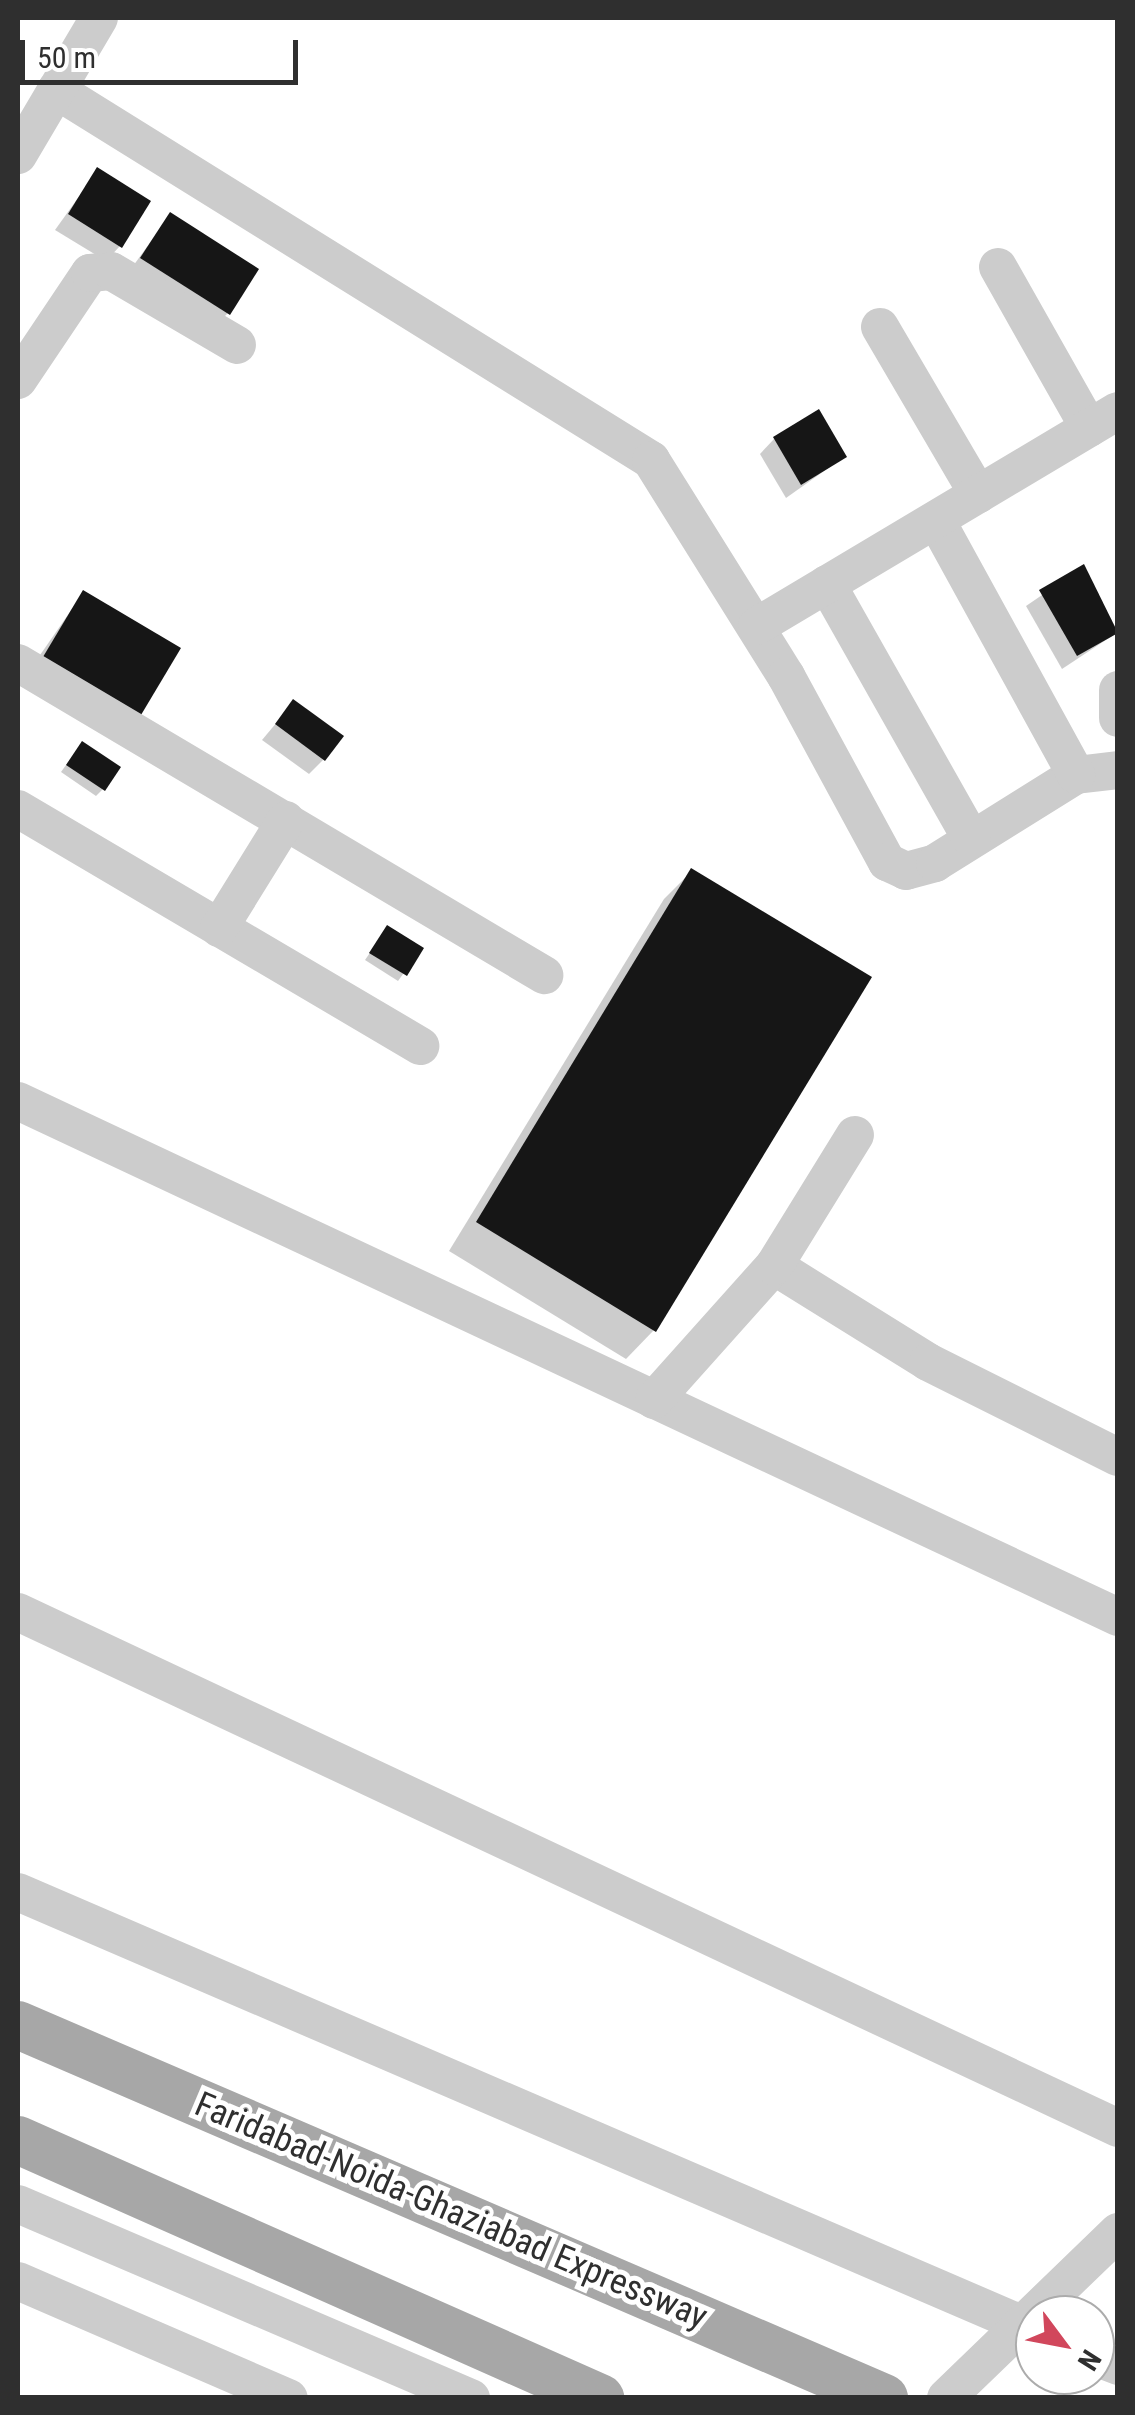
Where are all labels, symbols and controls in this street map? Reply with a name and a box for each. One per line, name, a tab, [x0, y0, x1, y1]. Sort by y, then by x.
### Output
scale bar	[25, 20, 302, 82]
text: 50 m	[37, 40, 96, 75]
street label: Faridabad-Noida-Ghaziabad Expressway	[189, 2084, 713, 2338]
north arrow	[1015, 2295, 1115, 2395]
text: N	[1071, 2344, 1108, 2376]

